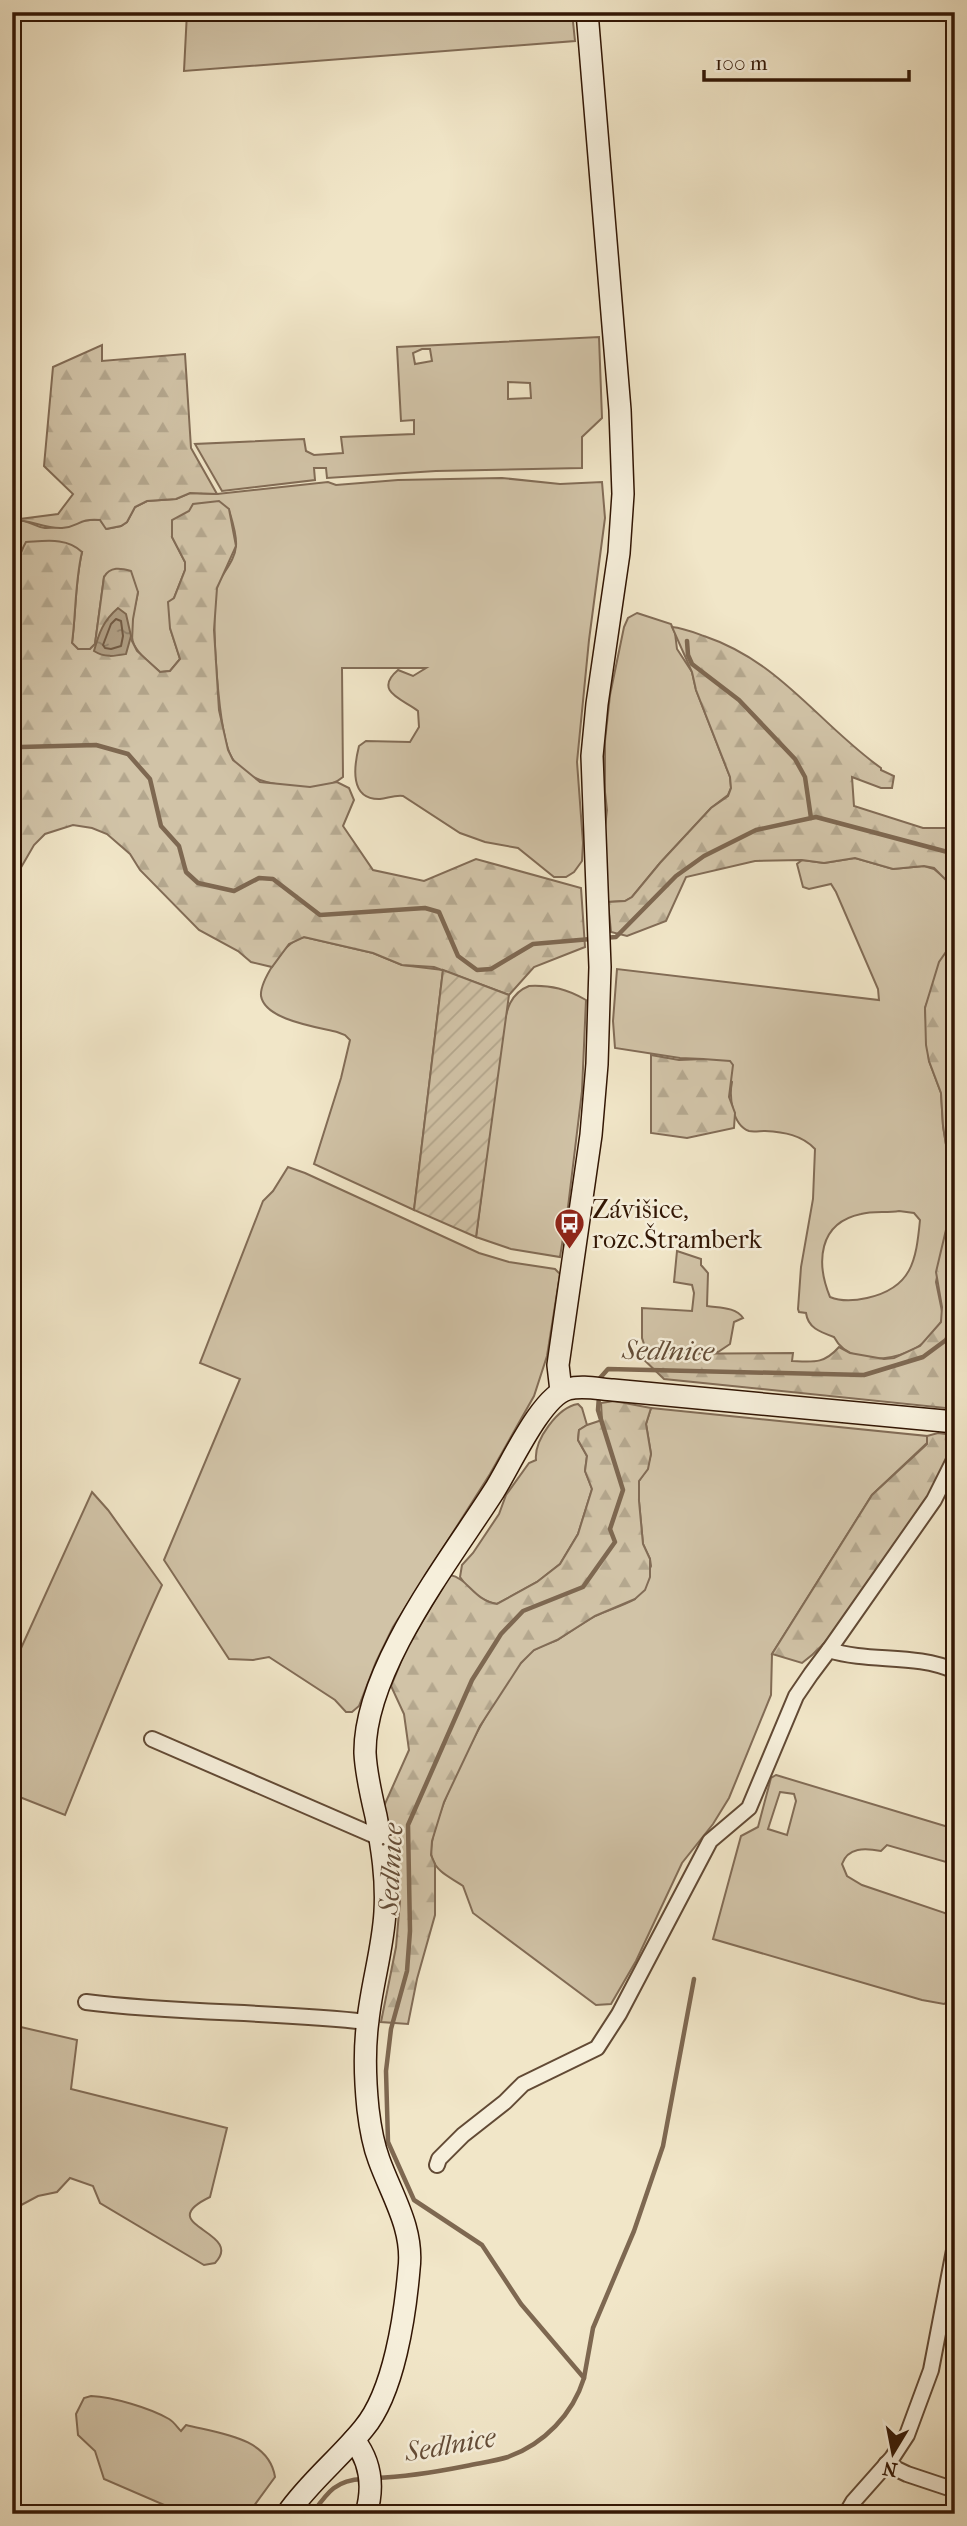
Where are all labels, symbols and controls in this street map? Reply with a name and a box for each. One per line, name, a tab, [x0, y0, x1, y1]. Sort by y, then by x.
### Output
scale bar	[704, 38, 909, 82]
text: 100 m	[715, 51, 768, 75]
place label: Závišice, rozc.Štramberk	[592, 1194, 763, 1255]
bus stop icon: Závišice, rozc.Štramberk	[552, 1207, 586, 1251]
water label: Sedlnice	[621, 1333, 715, 1368]
water label: Sedlnice	[372, 1822, 409, 1917]
north arrow	[858, 2418, 928, 2488]
water label: Sedlnice	[401, 2420, 499, 2469]
text: N	[881, 2457, 899, 2481]

